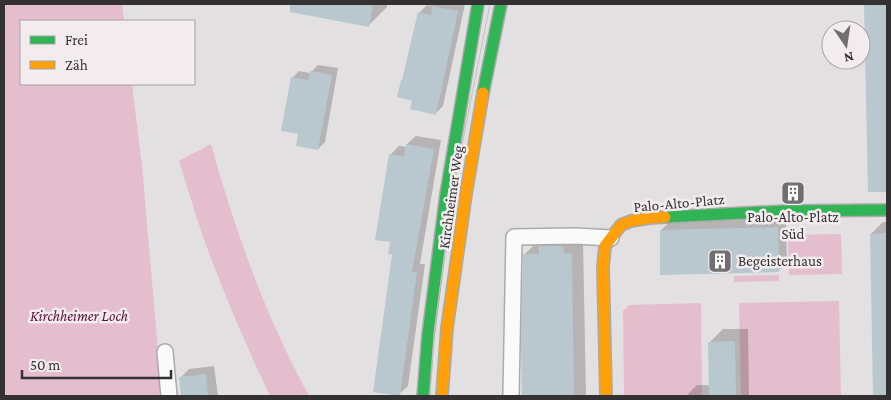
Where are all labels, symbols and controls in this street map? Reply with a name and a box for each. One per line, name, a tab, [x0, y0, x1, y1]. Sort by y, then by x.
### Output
legend	[20, 20, 195, 85]
north arrow	[821, 20, 871, 70]
text: Frei	[65, 32, 88, 48]
text: N	[842, 49, 855, 67]
text: Zäh	[65, 57, 88, 73]
street label: Kirchheimer Weg	[436, 144, 467, 250]
building icon: Palo-Alto-Platz Süd	[780, 180, 806, 206]
street label: Palo-Alto-Platz	[633, 191, 725, 215]
place label: Palo-Alto-Platz Süd	[747, 209, 839, 242]
building icon: Begeisterhaus	[707, 248, 733, 274]
place label: Begeisterhaus	[738, 253, 822, 270]
park label: Kirchheimer Loch	[30, 308, 128, 324]
scale bar	[22, 348, 171, 380]
text: 50 m	[30, 357, 60, 373]

